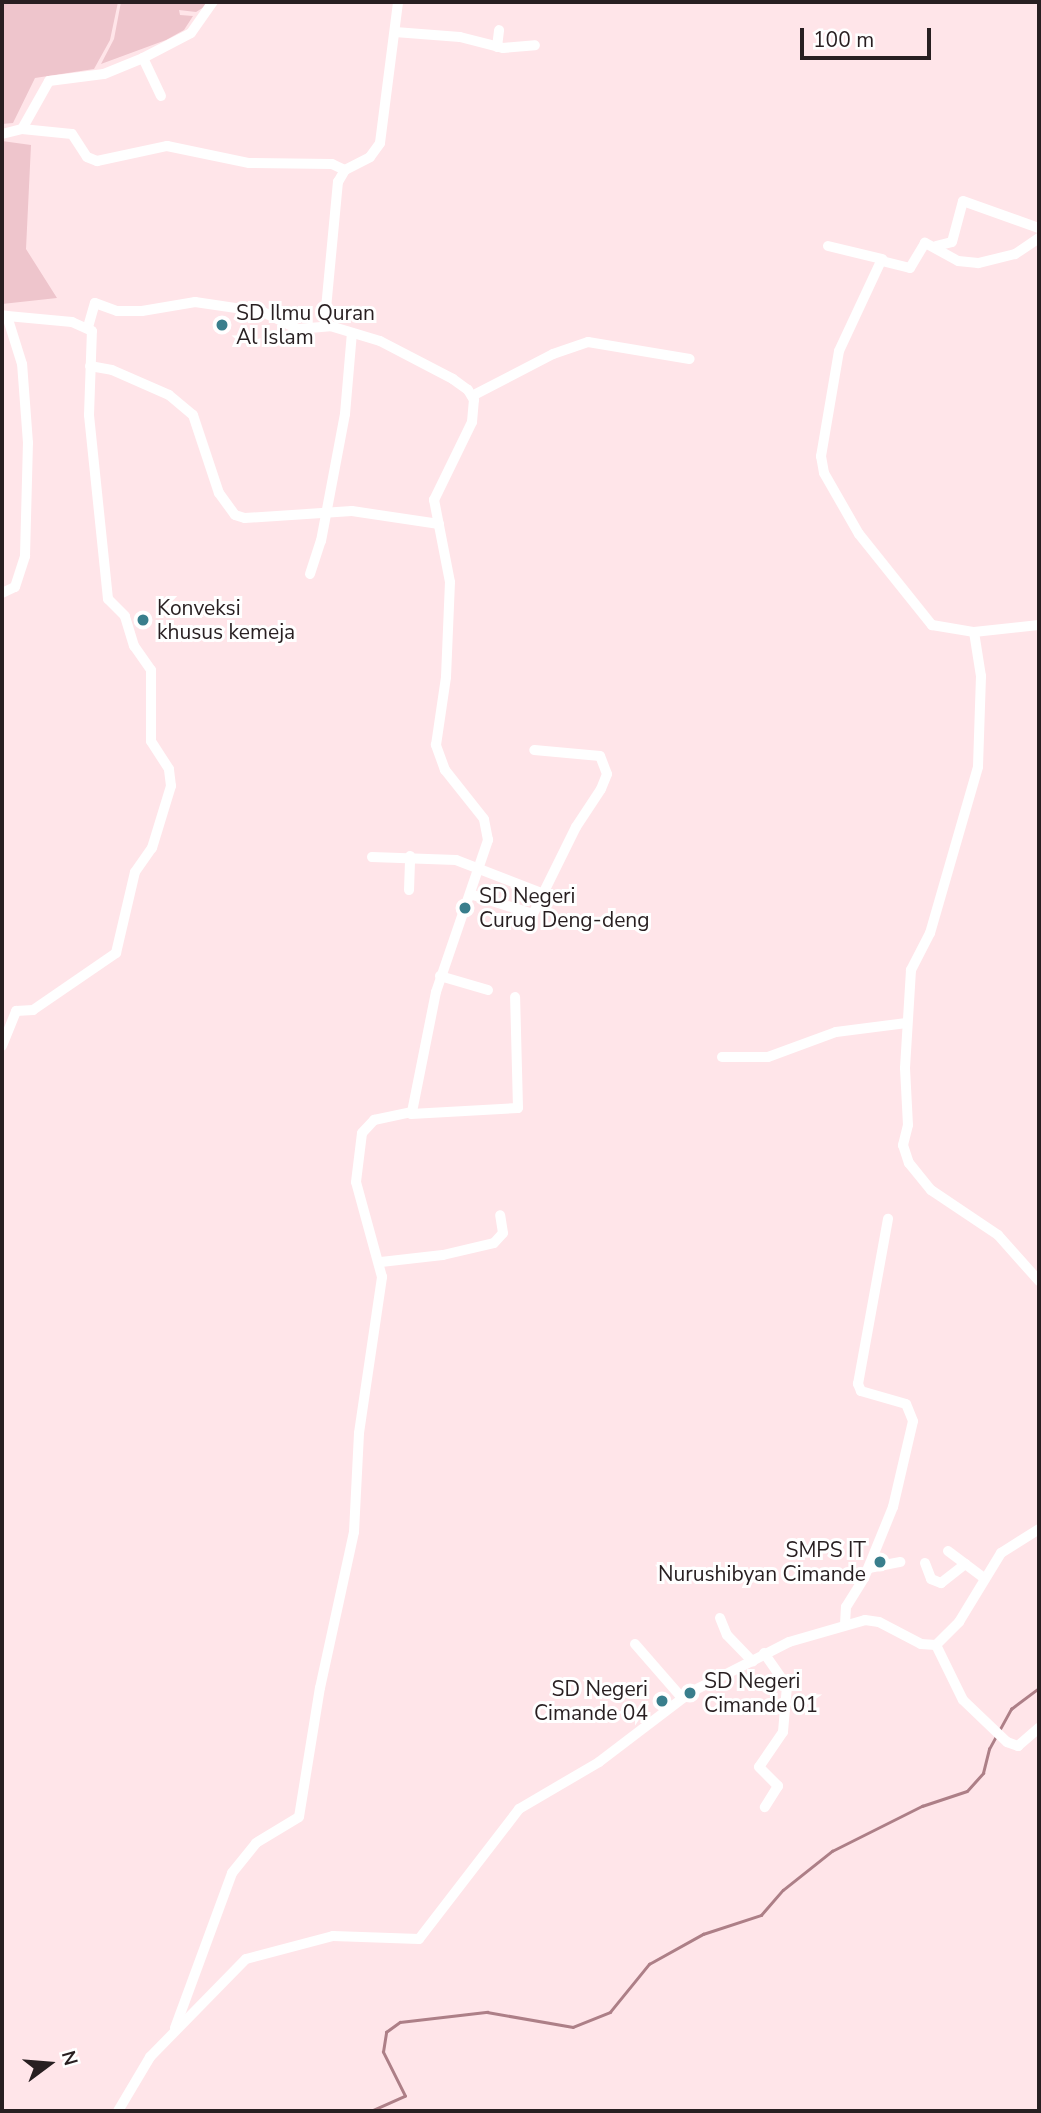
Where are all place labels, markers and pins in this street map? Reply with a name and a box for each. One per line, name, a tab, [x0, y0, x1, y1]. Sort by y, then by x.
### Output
place label: SD Ilmu Quran Al Islam	[236, 300, 375, 350]
marker: SD Ilmu Quran Al Islam	[214, 317, 230, 333]
place label: Konveksi khusus kemeja	[157, 595, 295, 645]
marker: Konveksi khusus kemeja	[135, 612, 151, 628]
place label: SD Negeri Curug Deng-deng	[479, 883, 650, 933]
marker: SD Negeri Curug Deng-deng	[457, 900, 473, 916]
place label: SMPS IT Nurushibyan Cimande	[658, 1537, 866, 1587]
marker: SMPS IT Nurushibyan Cimande	[872, 1554, 888, 1570]
place label: SD Negeri Cimande 01	[704, 1668, 818, 1718]
place label: SD Negeri Cimande 04	[534, 1676, 648, 1726]
marker: SD Negeri Cimande 01	[682, 1685, 698, 1701]
marker: SD Negeri Cimande 04	[654, 1693, 670, 1709]

